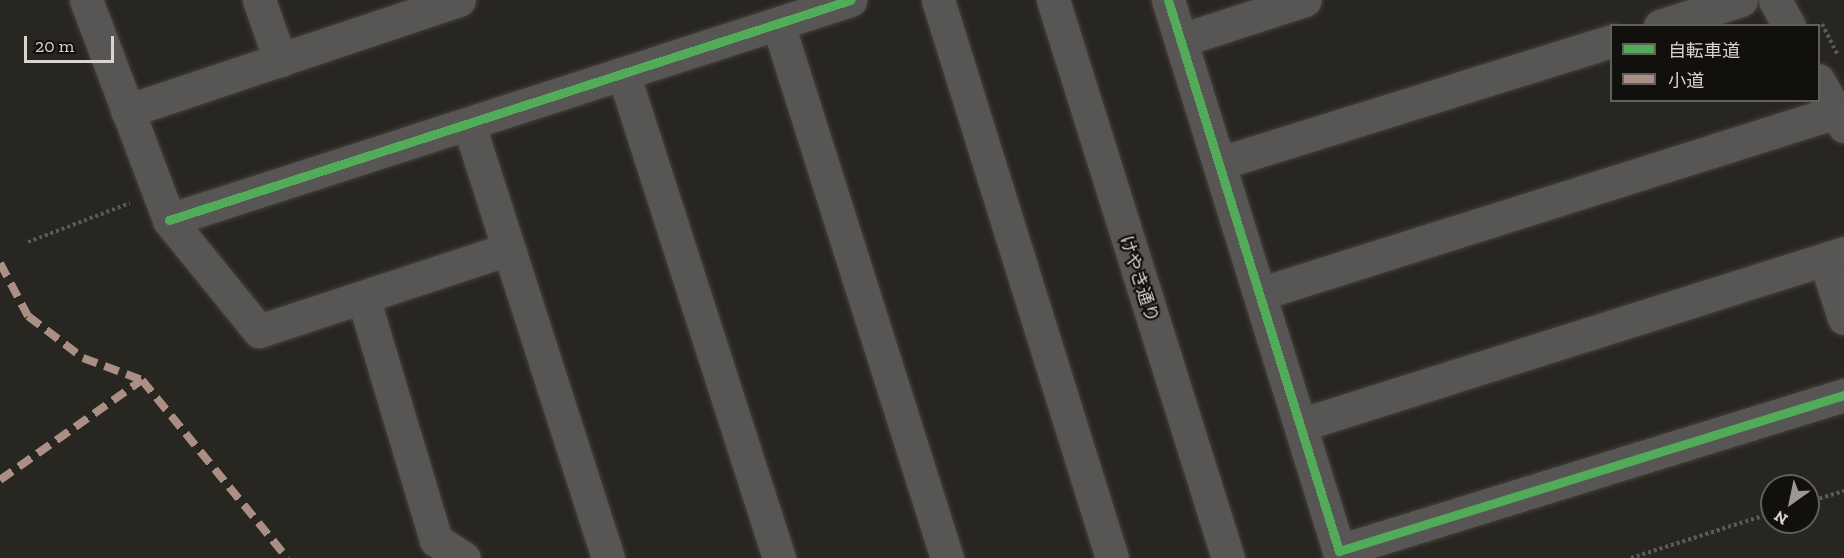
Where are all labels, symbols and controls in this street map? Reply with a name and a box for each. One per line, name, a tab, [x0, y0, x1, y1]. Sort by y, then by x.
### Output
scale bar	[27, 24, 117, 62]
legend	[1610, 24, 1820, 102]
text: 20 m	[35, 35, 74, 57]
text: 自転車道	[1668, 40, 1740, 62]
text: 小道	[1668, 70, 1704, 92]
street label: けやき通り	[1115, 233, 1163, 325]
north arrow	[1760, 474, 1820, 534]
text: N	[1771, 507, 1791, 529]

